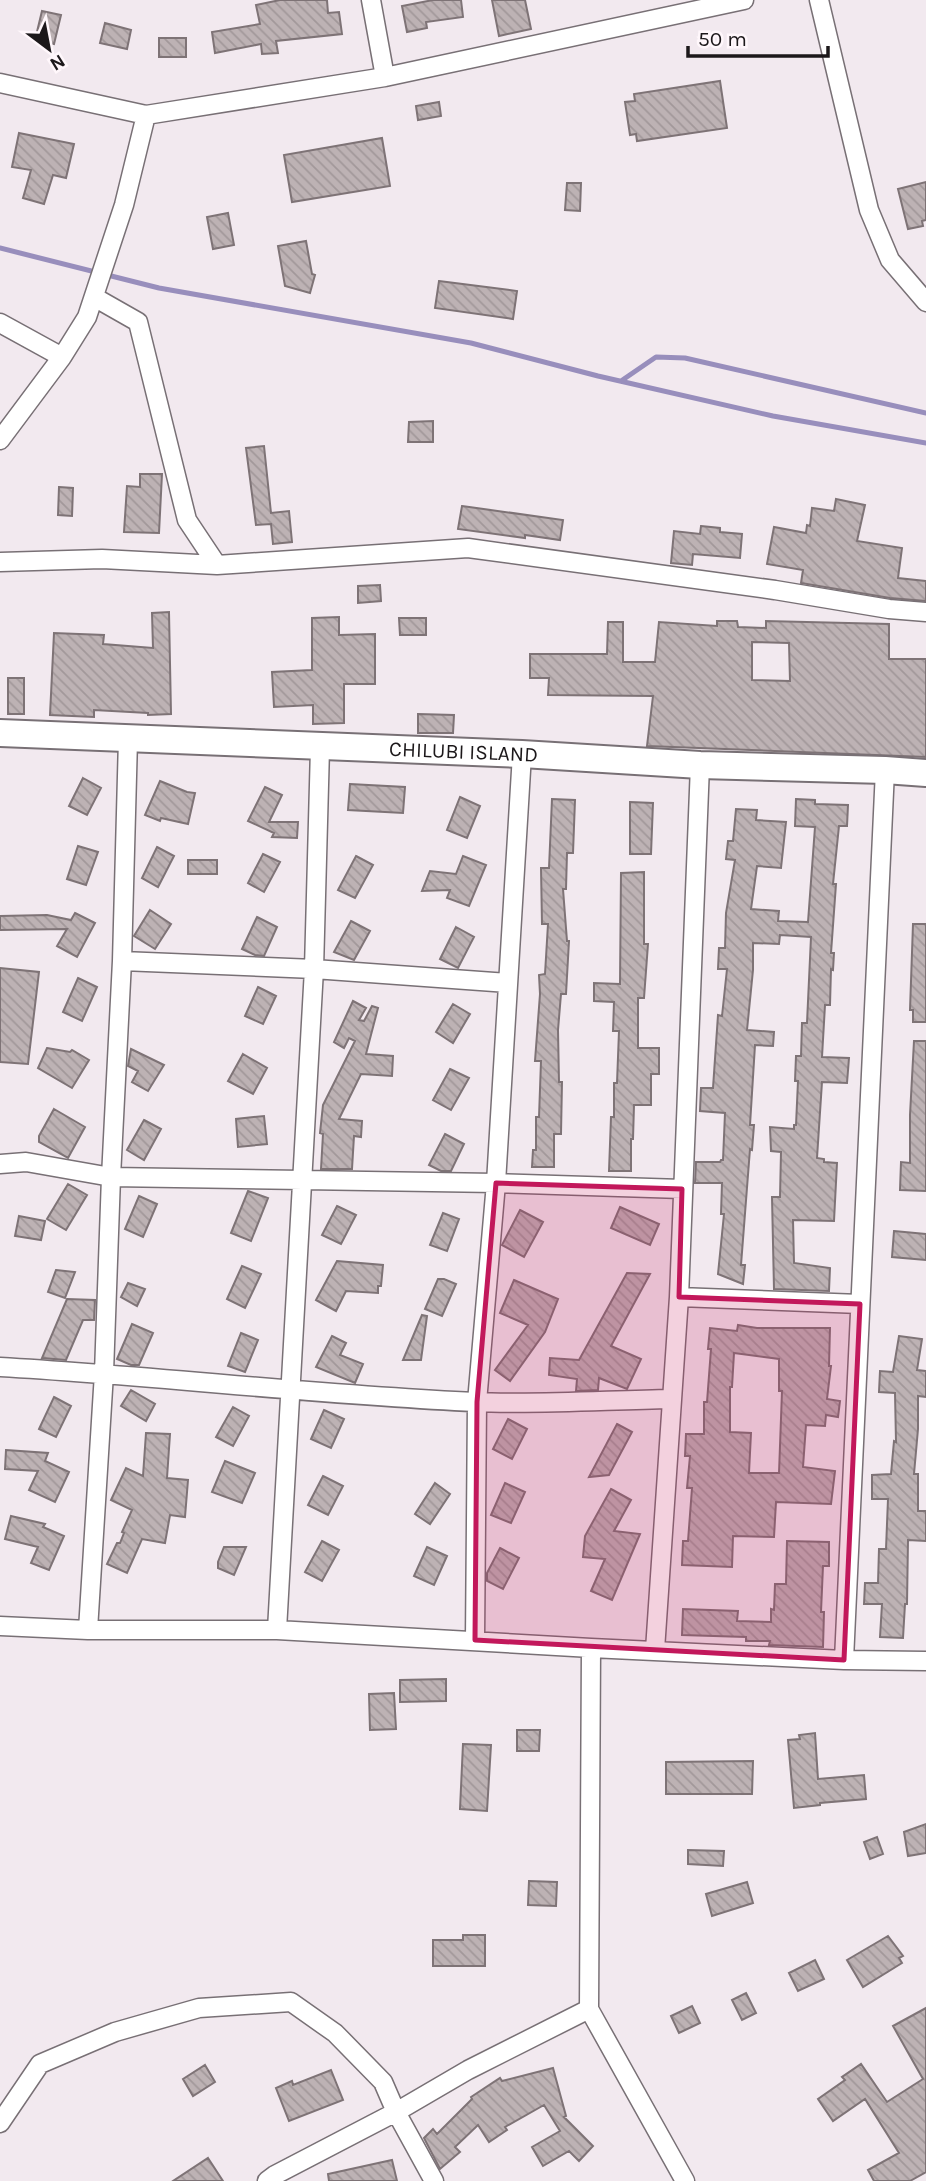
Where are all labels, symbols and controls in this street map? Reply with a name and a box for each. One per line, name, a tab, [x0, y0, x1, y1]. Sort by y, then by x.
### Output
north arrow	[14, 14, 84, 84]
scale bar	[688, 14, 828, 58]
text: 50 m	[698, 27, 747, 51]
text: N	[46, 50, 69, 76]
street label: CHILUBI ISLAND	[389, 737, 539, 767]

